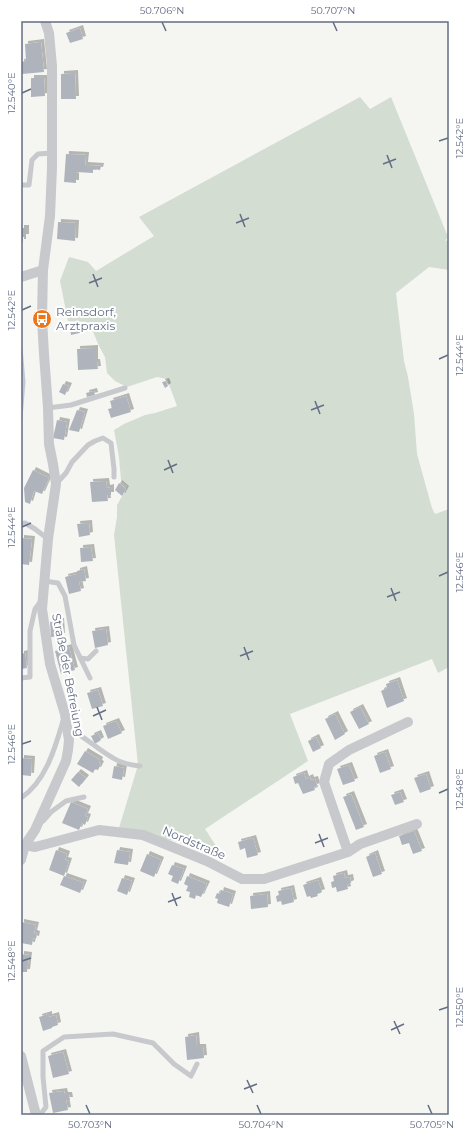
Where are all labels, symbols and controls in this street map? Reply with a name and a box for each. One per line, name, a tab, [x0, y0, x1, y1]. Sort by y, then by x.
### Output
text: 50.706°N	[140, 4, 184, 17]
text: 50.707°N	[311, 4, 355, 17]
text: 12.540°E	[5, 72, 18, 114]
text: 12.542°E	[453, 118, 466, 158]
text: 12.542°E	[5, 290, 18, 330]
place label: Reinsdorf, Arztpraxis	[56, 304, 116, 333]
bus stop icon: Reinsdorf, Arztpraxis	[31, 308, 53, 330]
text: 12.544°E	[453, 334, 466, 375]
text: 12.544°E	[5, 506, 18, 547]
text: 12.546°E	[453, 551, 466, 592]
street label: Straße der Befreiung	[49, 612, 88, 738]
text: 12.546°E	[5, 723, 18, 764]
text: 12.548°E	[453, 768, 466, 810]
street label: Nordstraße	[160, 822, 228, 863]
text: 12.548°E	[5, 940, 18, 982]
text: 12.550°E	[453, 987, 466, 1027]
text: 50.703°N	[68, 1118, 112, 1131]
text: 50.704°N	[238, 1118, 284, 1131]
text: 50.705°N	[410, 1118, 454, 1131]

